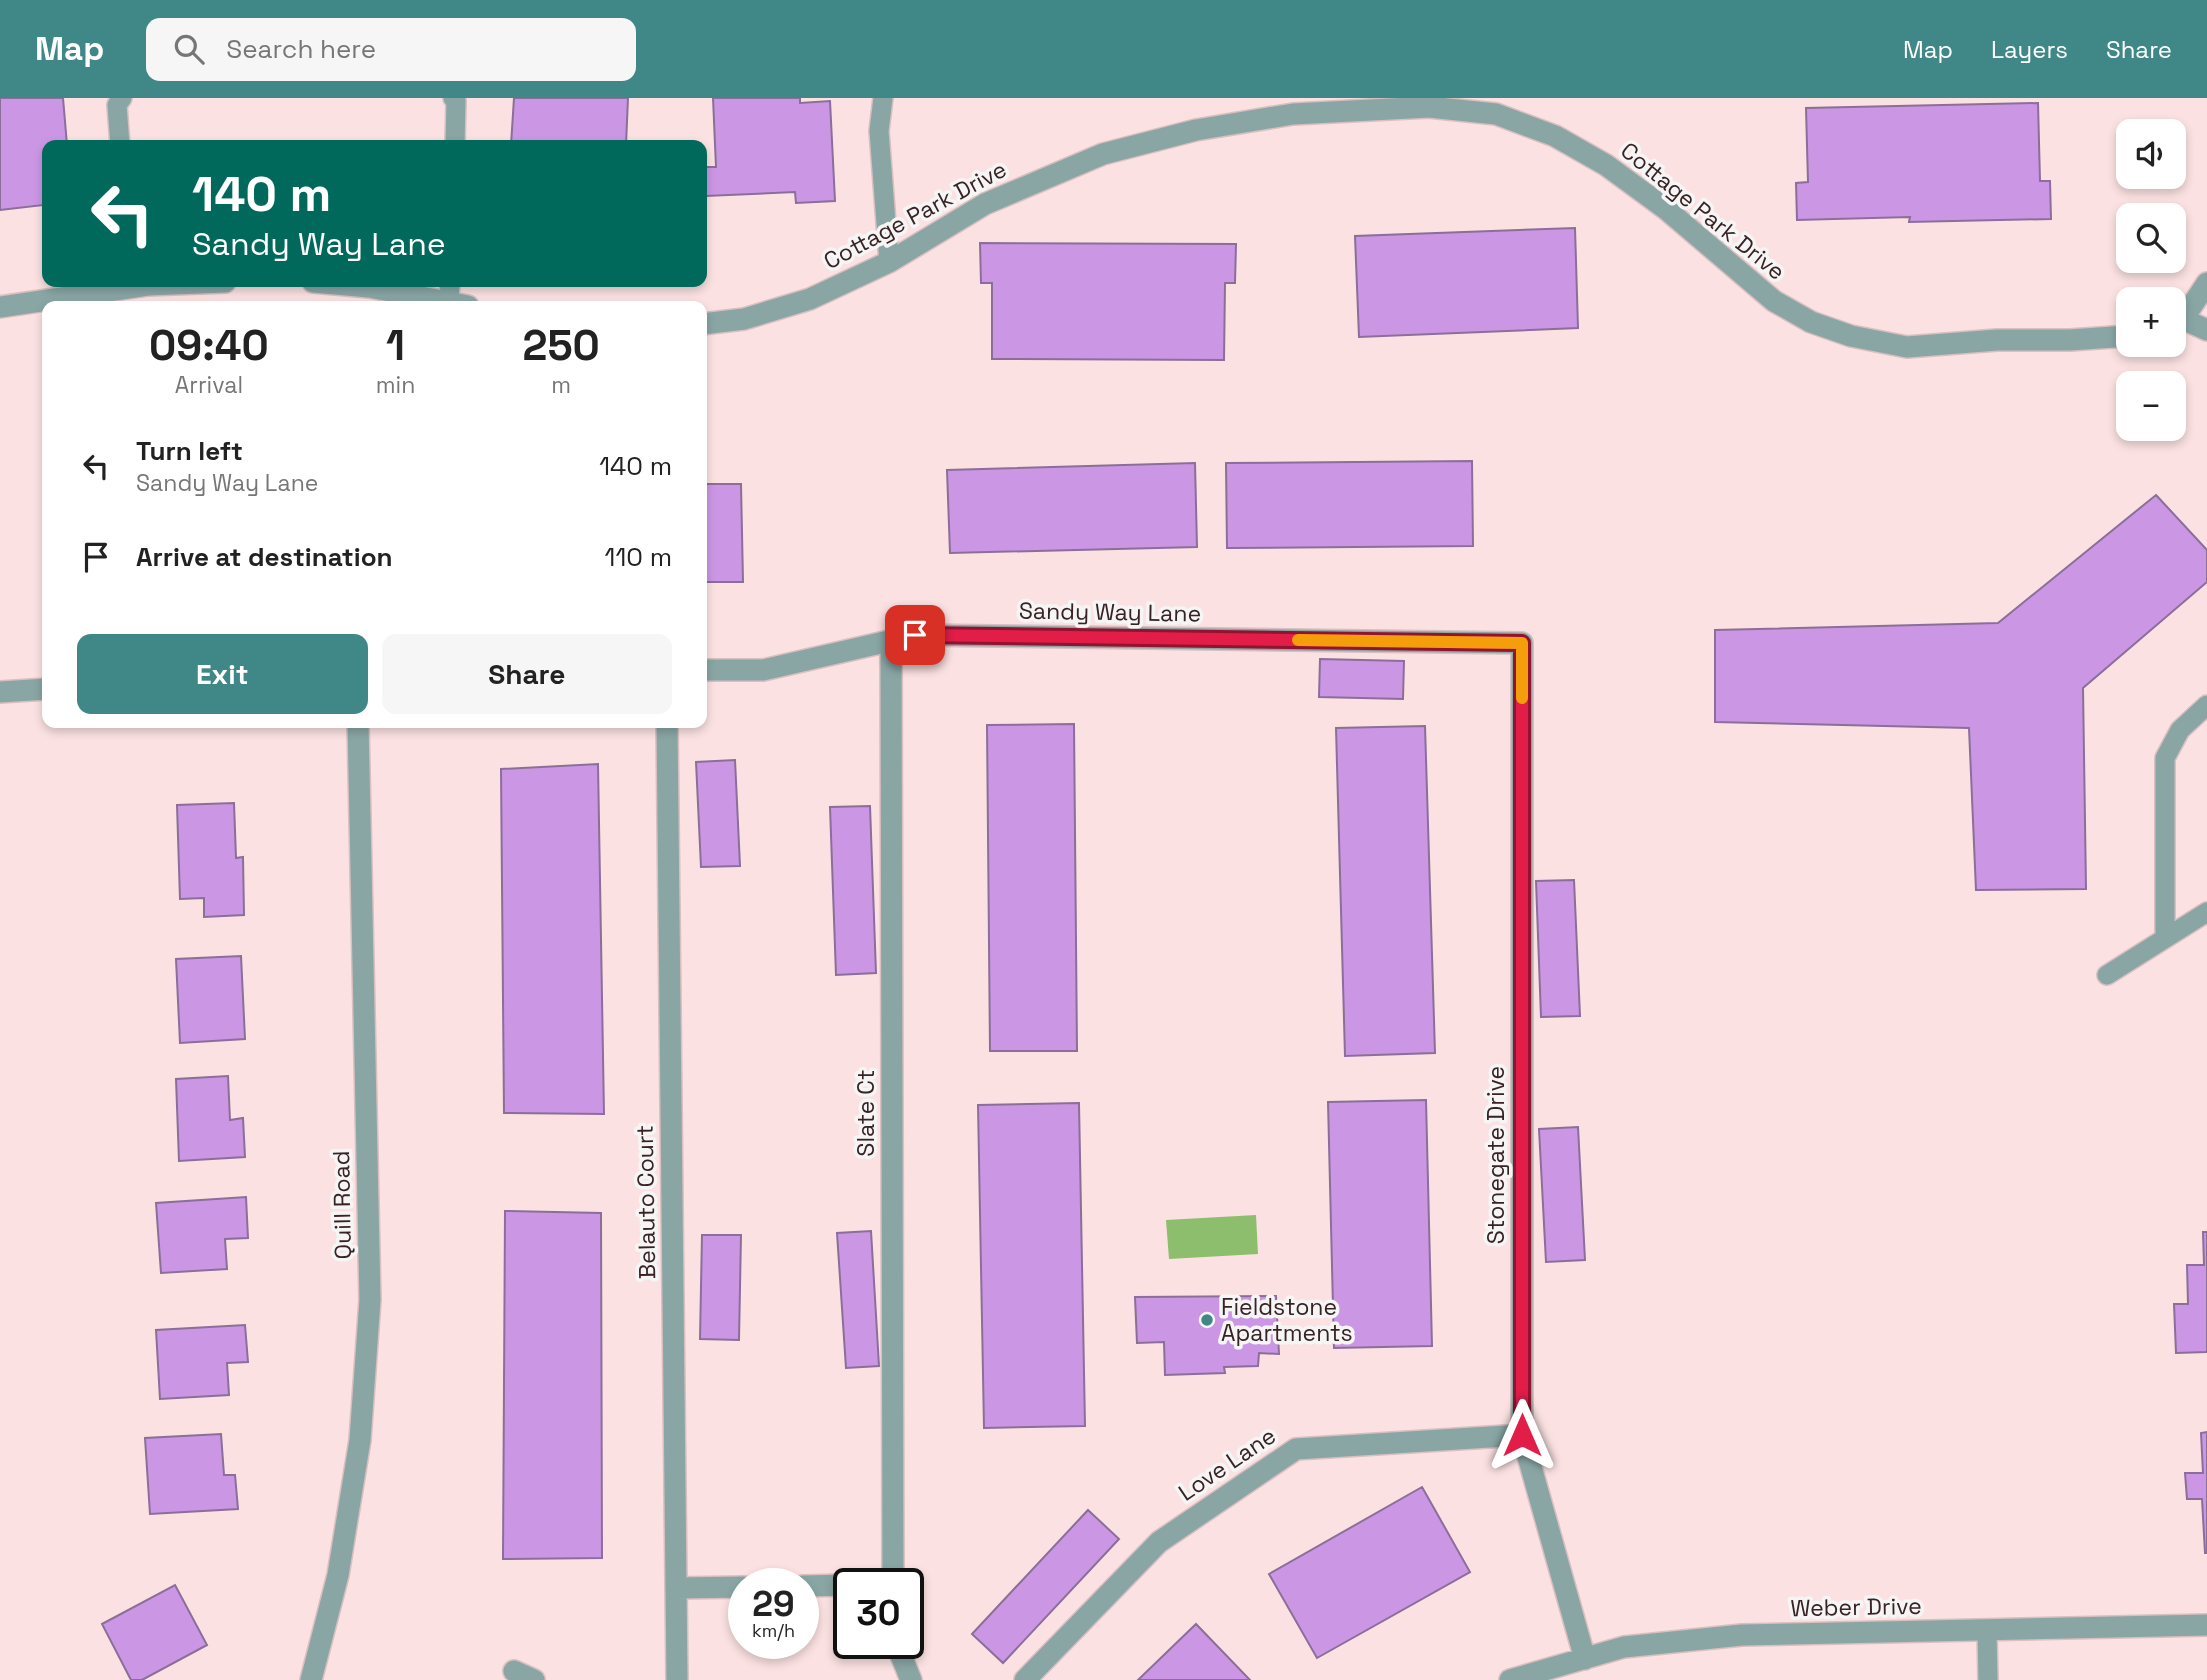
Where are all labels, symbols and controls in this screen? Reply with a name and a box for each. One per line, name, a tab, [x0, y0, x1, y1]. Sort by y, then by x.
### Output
search box	[146, 18, 636, 81]
text: Map	[35, 28, 104, 70]
icon: search	[170, 30, 208, 68]
text: Search here	[226, 32, 376, 66]
text: Map	[1903, 34, 1953, 65]
text: Layers	[1991, 34, 2068, 65]
text: Share	[2106, 34, 2172, 65]
map controls	[2116, 119, 2186, 441]
button: sound	[2116, 119, 2186, 189]
street label: Cottage Park Drive	[1615, 135, 1791, 287]
street label: Cottage Park Drive	[818, 154, 1012, 276]
text: 140 m	[192, 163, 331, 225]
icon: left	[77, 168, 168, 259]
button: search	[2116, 203, 2186, 273]
text: Sandy Way Lane	[192, 224, 446, 264]
button: +	[2116, 287, 2186, 357]
text: 09:40	[149, 319, 269, 372]
text: 1	[386, 319, 405, 372]
text: 250	[522, 319, 600, 372]
text: Arrival	[175, 370, 243, 400]
text: min	[376, 370, 415, 400]
text: m	[551, 370, 571, 400]
button: −	[2116, 371, 2186, 441]
text: Turn left	[136, 434, 243, 468]
icon: left	[77, 447, 115, 485]
text: 140 m	[599, 449, 672, 483]
text: Sandy Way Lane	[136, 468, 318, 498]
icon: arrive	[77, 538, 115, 576]
text: Arrive at destination	[136, 540, 393, 574]
text: 110 m	[605, 540, 672, 574]
street label: Sandy Way Lane	[1019, 595, 1201, 629]
pin	[885, 605, 945, 665]
icon: arrive	[896, 616, 934, 654]
button: Exit	[77, 634, 368, 714]
button: Share	[382, 634, 672, 714]
street label: Stonegate Drive	[1481, 1066, 1511, 1244]
street label: Slate Ct	[851, 1069, 881, 1157]
street label: Belauto Court	[630, 1125, 662, 1279]
street label: Quill Road	[326, 1150, 358, 1260]
place label: Fieldstone Apartments	[1221, 1292, 1353, 1348]
marker: Fieldstone Apartments	[1199, 1312, 1215, 1328]
position arrow	[1485, 1398, 1559, 1472]
street label: Love Lane	[1173, 1420, 1281, 1508]
speed limit sign: 30	[833, 1568, 924, 1659]
text: 29	[752, 1582, 795, 1626]
street label: Weber Drive	[1790, 1591, 1922, 1623]
text: km/h	[752, 1619, 795, 1642]

